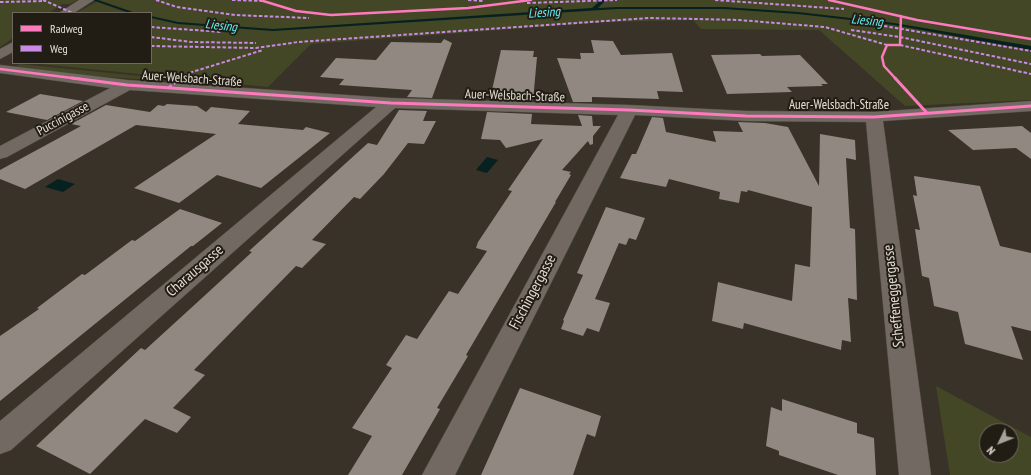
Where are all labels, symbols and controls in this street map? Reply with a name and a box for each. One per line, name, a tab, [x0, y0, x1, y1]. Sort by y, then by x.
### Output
water label: Liesing	[527, 4, 561, 22]
legend	[12, 12, 152, 64]
water label: Liesing	[850, 12, 884, 30]
water label: Liesing	[204, 17, 238, 35]
text: Radweg	[50, 21, 83, 36]
text: Weg	[50, 41, 68, 56]
street label: Auer-Welsbach-Straße	[142, 68, 242, 90]
street label: Auer-Welsbach-Straße	[465, 86, 565, 106]
street label: Auer-Welsbach-Straße	[789, 97, 889, 113]
street label: Puccinigasse	[34, 99, 92, 139]
street label: Charausgasse	[163, 241, 227, 301]
street label: Scheffeneggergasse	[880, 244, 908, 348]
street label: Fischingergasse	[506, 252, 560, 332]
north arrow	[979, 423, 1019, 463]
text: N	[984, 444, 998, 457]

